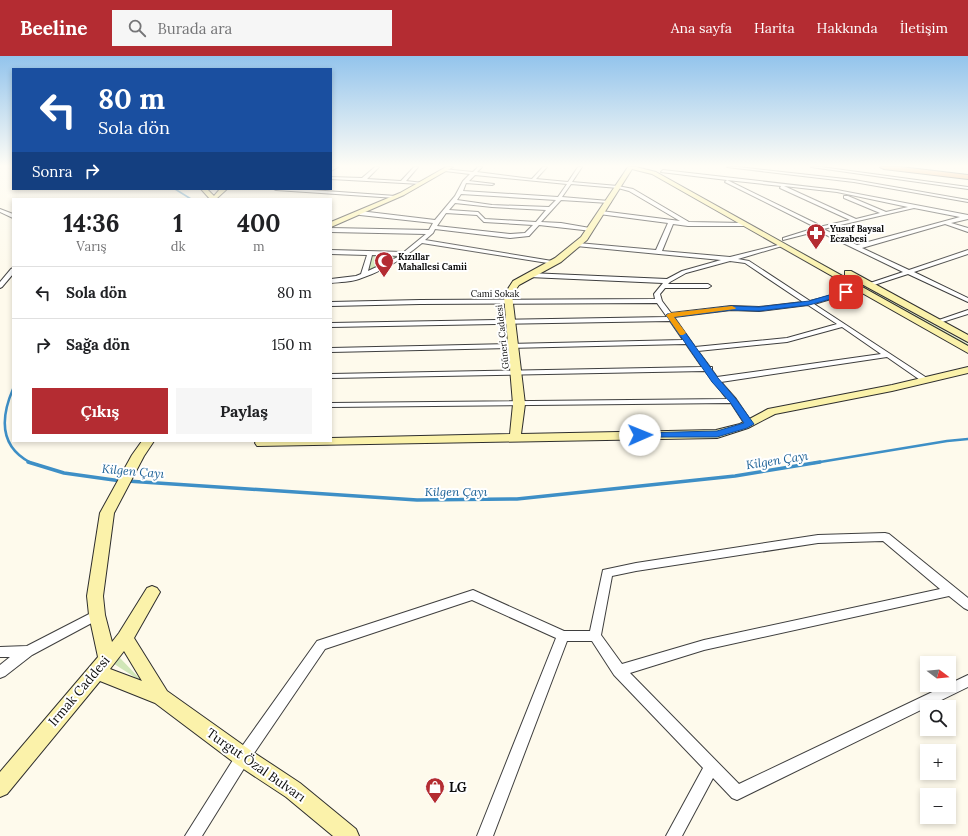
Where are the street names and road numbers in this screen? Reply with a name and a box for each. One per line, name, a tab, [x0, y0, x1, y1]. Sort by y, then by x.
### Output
street label: Cami Sokak	[471, 288, 519, 299]
street label: Güneri Caddesi	[493, 304, 511, 370]
street label: Irmak Caddesi	[45, 652, 114, 730]
street label: Turgut Özal Bulvarı	[203, 724, 309, 806]

